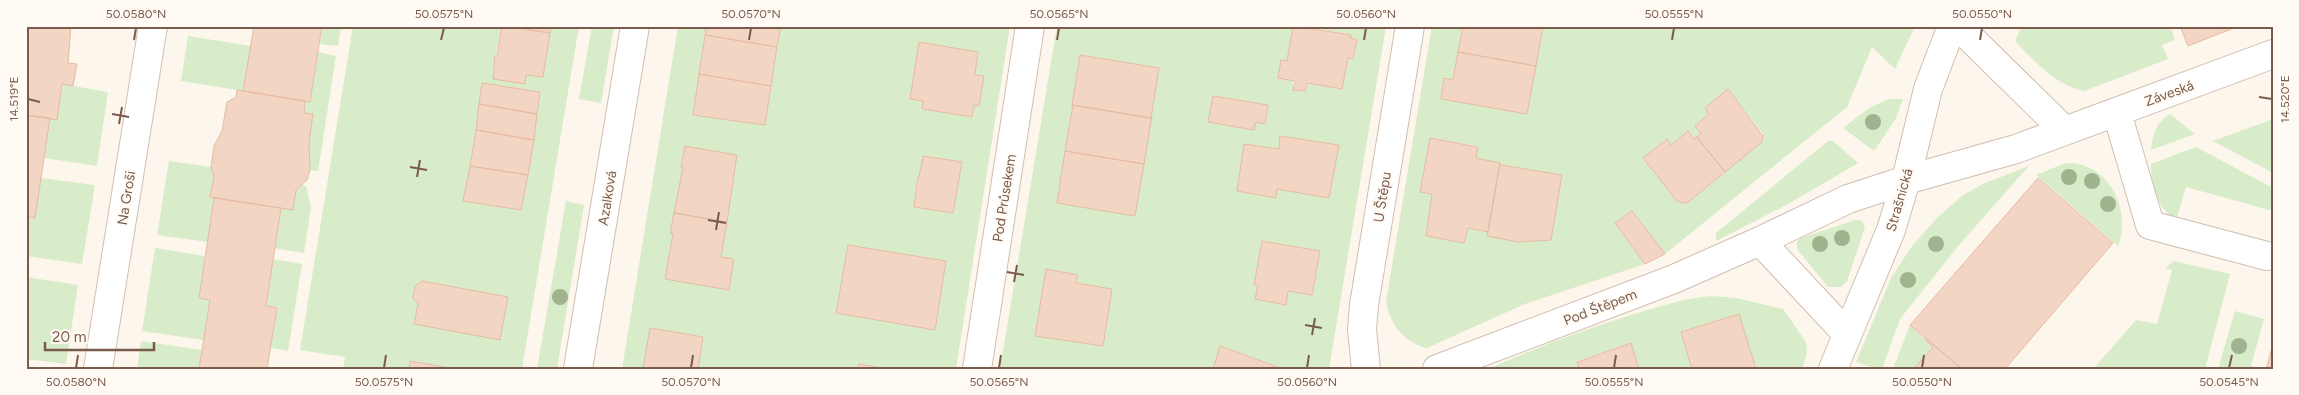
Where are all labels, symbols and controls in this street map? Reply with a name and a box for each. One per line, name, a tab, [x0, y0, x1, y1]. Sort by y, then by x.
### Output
text: 50.0580°N	[106, 7, 166, 21]
text: 50.0575°N	[415, 7, 473, 21]
text: 50.0570°N	[721, 7, 781, 21]
text: 50.0565°N	[1029, 7, 1089, 21]
text: 50.0560°N	[1336, 7, 1396, 21]
text: 50.0555°N	[1644, 7, 1704, 21]
text: 50.0550°N	[1952, 7, 2012, 21]
text: 14.520°E	[2278, 75, 2292, 123]
text: 14.519°E	[7, 76, 21, 122]
street label: Záveská	[2142, 77, 2196, 110]
street label: Pod Průsekem	[989, 153, 1020, 243]
street label: Strašnická	[1882, 167, 1917, 234]
street label: Azalková	[595, 169, 620, 227]
street label: Na Groši	[114, 170, 139, 226]
street label: U Štěpu	[1370, 171, 1395, 224]
street label: Pod Štěpem	[1561, 286, 1639, 329]
scale bar	[45, 320, 154, 352]
text: 20 m	[52, 328, 86, 346]
text: 50.0580°N	[46, 375, 106, 389]
text: 50.0575°N	[355, 375, 413, 389]
text: 50.0570°N	[661, 375, 721, 389]
text: 50.0565°N	[969, 375, 1029, 389]
text: 50.0560°N	[1277, 375, 1337, 389]
text: 50.0555°N	[1584, 375, 1644, 389]
text: 50.0550°N	[1892, 375, 1952, 389]
text: 50.0545°N	[2199, 375, 2259, 389]

